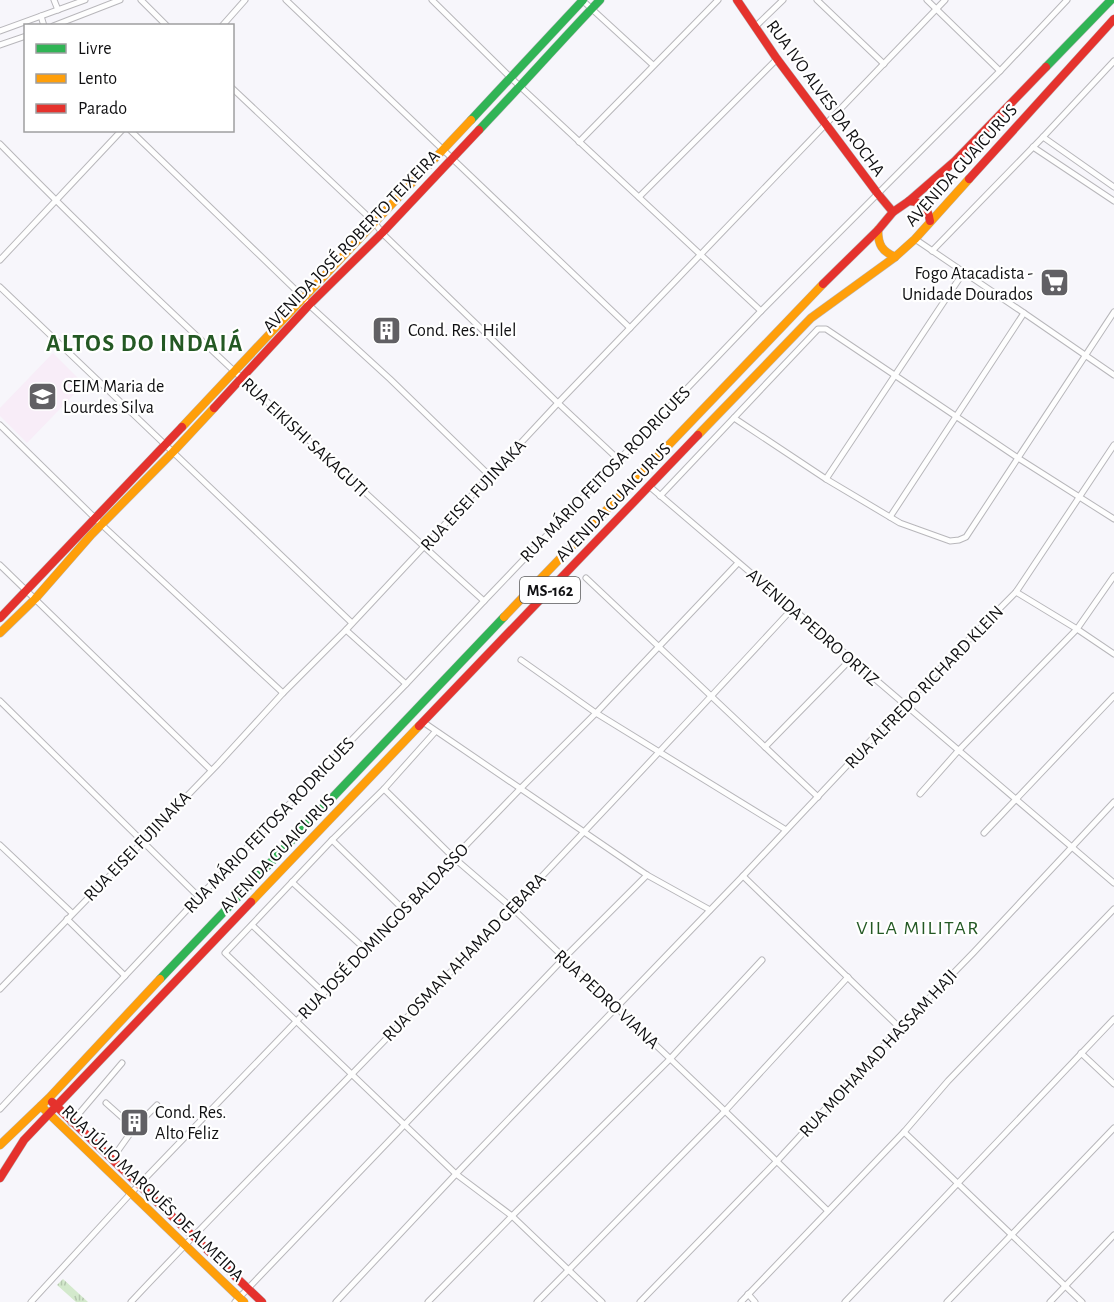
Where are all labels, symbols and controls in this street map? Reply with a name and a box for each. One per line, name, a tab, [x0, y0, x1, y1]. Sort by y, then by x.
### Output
street label: RUA IVO ALVES DA ROCHA	[763, 17, 888, 180]
legend	[24, 24, 234, 132]
text: Livre	[78, 40, 112, 58]
text: Lento	[78, 70, 117, 88]
text: Parado	[78, 100, 127, 118]
street label: AVENIDA GUAICURUS	[902, 101, 1021, 230]
street label: AVENIDA JOSÉ ROBERTO TEIXEIRA	[258, 145, 444, 336]
place label: Fogo Atacadista - Unidade Dourados	[902, 265, 1033, 304]
supermarket icon: Fogo Atacadista - Unidade Dourados	[1038, 267, 1070, 299]
building icon: Cond. Res. Hilel	[371, 314, 403, 346]
place label: Cond. Res. Hilel	[408, 322, 516, 340]
district label: ALTOS DO INDAIÁ	[46, 328, 244, 356]
street label: RUA EIKISHI SAKAGUTI	[238, 375, 371, 501]
place label: CEIM Maria de Lourdes Silva	[63, 378, 164, 417]
school or university icon: CEIM Maria de Lourdes Silva	[26, 380, 58, 412]
street label: RUA MÁRIO FEITOSA RODRIGUES	[515, 381, 694, 566]
street label: RUA EISEI FUJINAKA	[418, 436, 530, 555]
street label: AVENIDA GUAICURUS	[553, 440, 675, 566]
street label: AVENIDA PEDRO ORTIZ	[743, 566, 882, 690]
road number: MS-162	[520, 577, 580, 603]
street label: RUA ALFREDO RICHARD KLEIN	[842, 603, 1007, 773]
street label: RUA MÁRIO FEITOSA RODRIGUES	[179, 732, 358, 917]
street label: RUA EISEI FUJINAKA	[81, 788, 195, 905]
street label: AVENIDA GUAICURUS	[217, 791, 339, 917]
street label: RUA JOSÉ DOMINGOS BALDASSO	[293, 838, 472, 1023]
street label: RUA OSMAN AHAMAD GEBARA	[380, 870, 550, 1045]
district label: VILA MILITAR	[856, 918, 980, 938]
street label: RUA PEDRO VIANA	[550, 947, 663, 1053]
street label: RUA MOHAMAD HASSAM HAJI	[796, 966, 961, 1141]
street label: RUA JÚLIO MARQUÊS DE ALMEIDA	[58, 1100, 249, 1286]
place label: Cond. Res. Alto Feliz	[155, 1104, 227, 1143]
building icon: Cond. Res. Alto Feliz	[118, 1106, 150, 1138]

